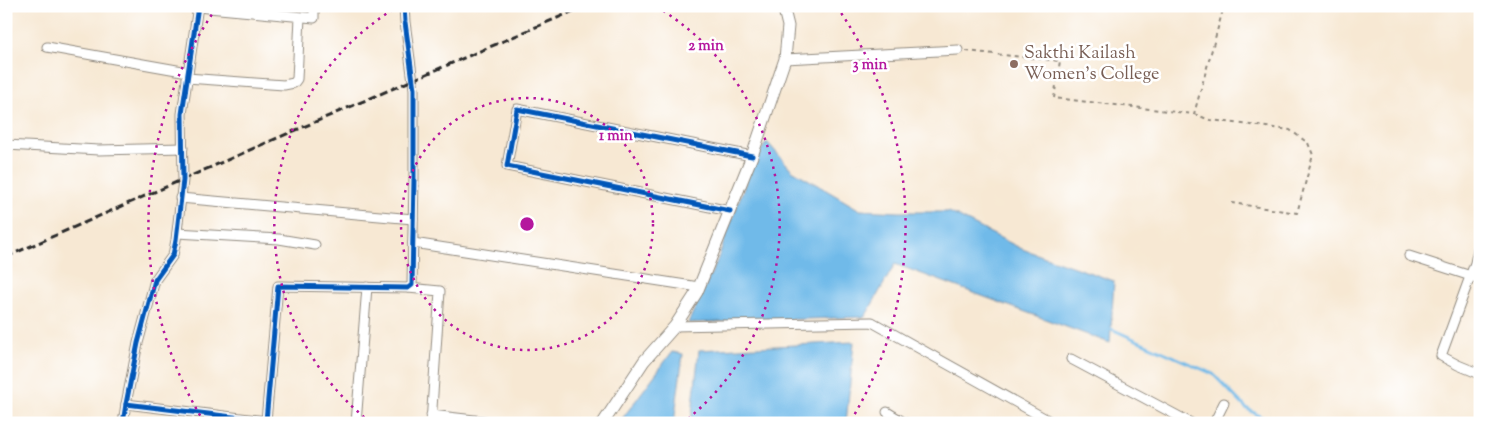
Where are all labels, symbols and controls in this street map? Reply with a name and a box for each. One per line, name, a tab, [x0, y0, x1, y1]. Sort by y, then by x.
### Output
text: 2 min	[688, 36, 724, 57]
place label: Sakthi Kailash Women's College	[1024, 41, 1160, 88]
text: 3 min	[853, 55, 888, 76]
marker: Sakthi Kailash Women's College	[1008, 58, 1020, 70]
text: 1 min	[599, 126, 633, 147]
centre of rings	[518, 215, 536, 233]

